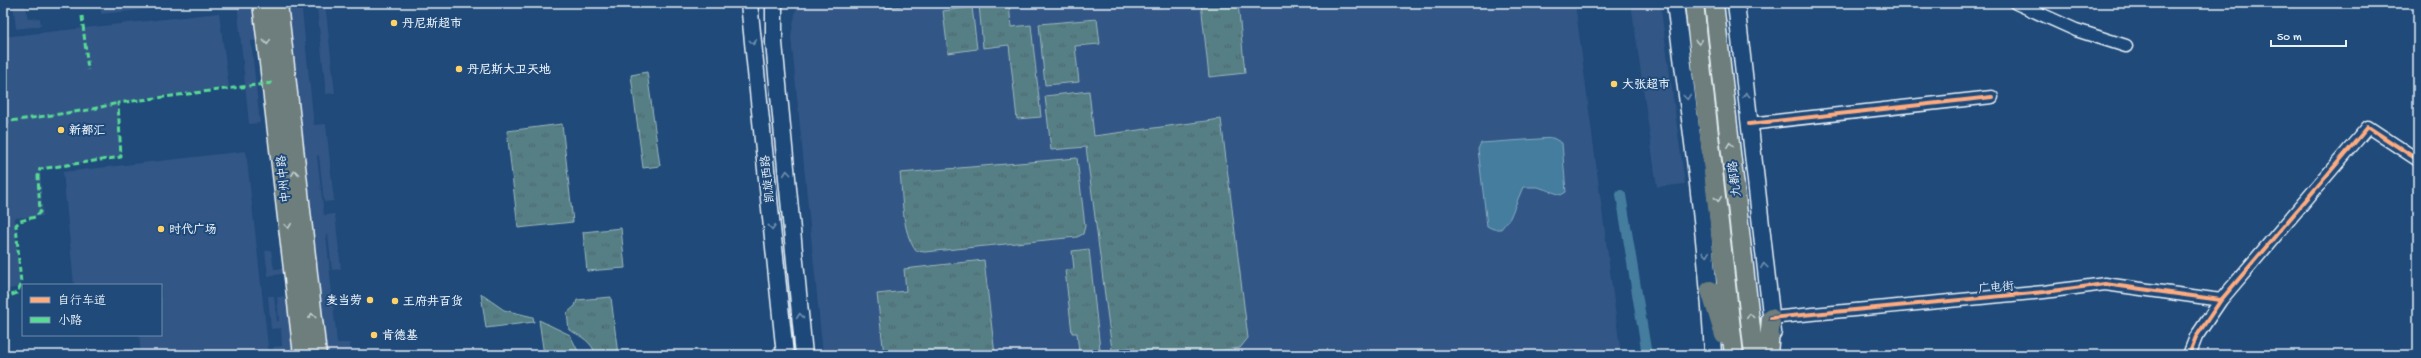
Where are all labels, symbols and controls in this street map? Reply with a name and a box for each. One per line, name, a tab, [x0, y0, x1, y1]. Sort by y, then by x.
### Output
place label: 丹尼斯超市	[402, 16, 462, 32]
marker: 丹尼斯超市	[389, 18, 399, 28]
scale bar	[2271, 22, 2346, 48]
text: 50 m	[2277, 31, 2302, 45]
one-way arrow	[262, 39, 271, 45]
one-way arrow	[748, 39, 757, 45]
one-way arrow	[1694, 39, 1703, 45]
place label: 丹尼斯大卫天地	[467, 62, 551, 78]
marker: 丹尼斯大卫天地	[454, 64, 464, 74]
place label: 大张超市	[1622, 78, 1670, 93]
marker: 大张超市	[1609, 79, 1619, 89]
one-way arrow	[1741, 92, 1750, 98]
one-way arrow	[1682, 94, 1691, 100]
place label: 新都汇	[69, 124, 105, 139]
marker: 新都汇	[56, 125, 66, 135]
one-way arrow	[1726, 142, 1735, 148]
street label: 中州中路	[275, 154, 294, 204]
street label: 凯旋西路	[759, 154, 778, 204]
street label: 九都路	[1726, 160, 1745, 198]
one-way arrow	[291, 170, 300, 176]
one-way arrow	[782, 170, 791, 176]
one-way arrow	[1713, 196, 1722, 202]
place label: 时代广场	[169, 223, 217, 238]
one-way arrow	[284, 223, 293, 230]
marker: 时代广场	[156, 224, 166, 234]
one-way arrow	[767, 224, 776, 230]
one-way arrow	[1701, 251, 1710, 257]
one-way arrow	[1760, 263, 1769, 269]
street label: 广电街	[1978, 279, 2015, 298]
legend	[22, 284, 162, 336]
text: 自行车道	[58, 294, 106, 309]
place label: 麦当劳	[326, 294, 362, 309]
marker: 麦当劳	[365, 295, 375, 305]
place label: 王府井百货	[403, 295, 463, 310]
marker: 王府井百货	[390, 296, 400, 306]
one-way arrow	[308, 313, 317, 319]
one-way arrow	[796, 313, 805, 319]
one-way arrow	[1745, 313, 1754, 319]
text: 小路	[58, 314, 82, 329]
place label: 肯德基	[382, 328, 418, 344]
marker: 肯德基	[369, 330, 379, 340]

